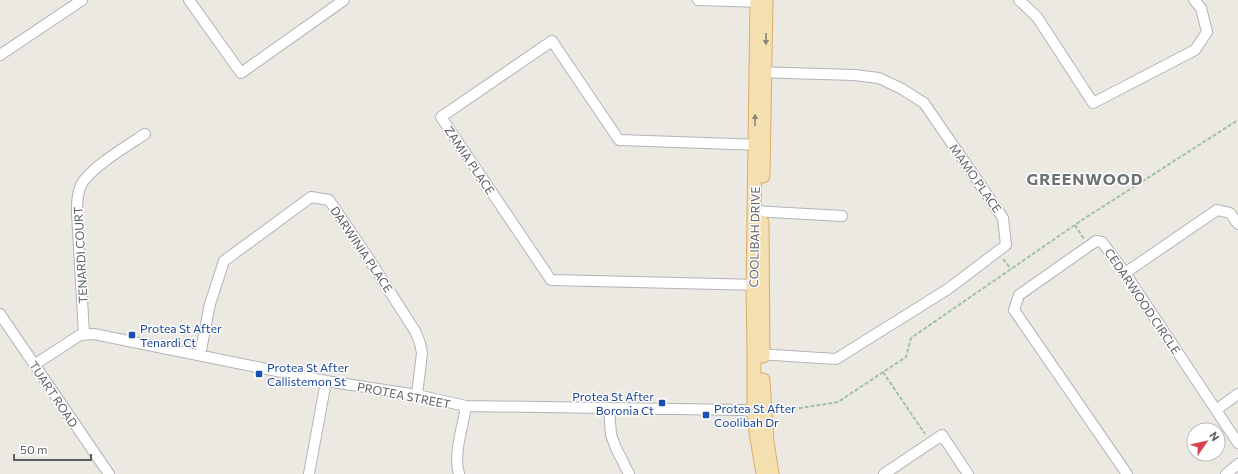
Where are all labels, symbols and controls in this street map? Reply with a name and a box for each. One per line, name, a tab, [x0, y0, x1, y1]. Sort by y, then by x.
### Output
one-way arrow	[763, 33, 769, 46]
one-way arrow	[752, 113, 758, 126]
street label: ZAMIA PLACE	[442, 123, 498, 197]
street label: MAMO PLACE	[947, 141, 1005, 215]
district label: GREENWOOD	[1027, 169, 1143, 188]
street label: COOLIBAH DRIVE	[746, 186, 762, 288]
street label: DARWINIA PLACE	[328, 203, 396, 295]
street label: TENARDI COURT	[70, 206, 90, 304]
street label: CEDARWOOD CIRCLE	[1102, 246, 1184, 356]
place label: Protea St After Tenardi Ct	[140, 321, 222, 349]
marker: Protea St After Tenardi Ct	[127, 330, 137, 340]
street label: TUART ROAD	[27, 358, 81, 430]
place label: Protea St After Callistemon St	[267, 360, 349, 388]
marker: Protea St After Callistemon St	[254, 369, 264, 379]
street label: PROTEA STREET	[356, 379, 452, 411]
place label: Protea St After Boronia Ct	[572, 389, 654, 417]
marker: Protea St After Boronia Ct	[657, 398, 667, 408]
place label: Protea St After Coolibah Dr	[714, 401, 796, 429]
marker: Protea St After Coolibah Dr	[701, 410, 711, 420]
north arrow	[1186, 422, 1226, 462]
text: N	[1207, 429, 1222, 443]
scale bar	[14, 436, 91, 462]
text: 50 m	[20, 442, 48, 456]

